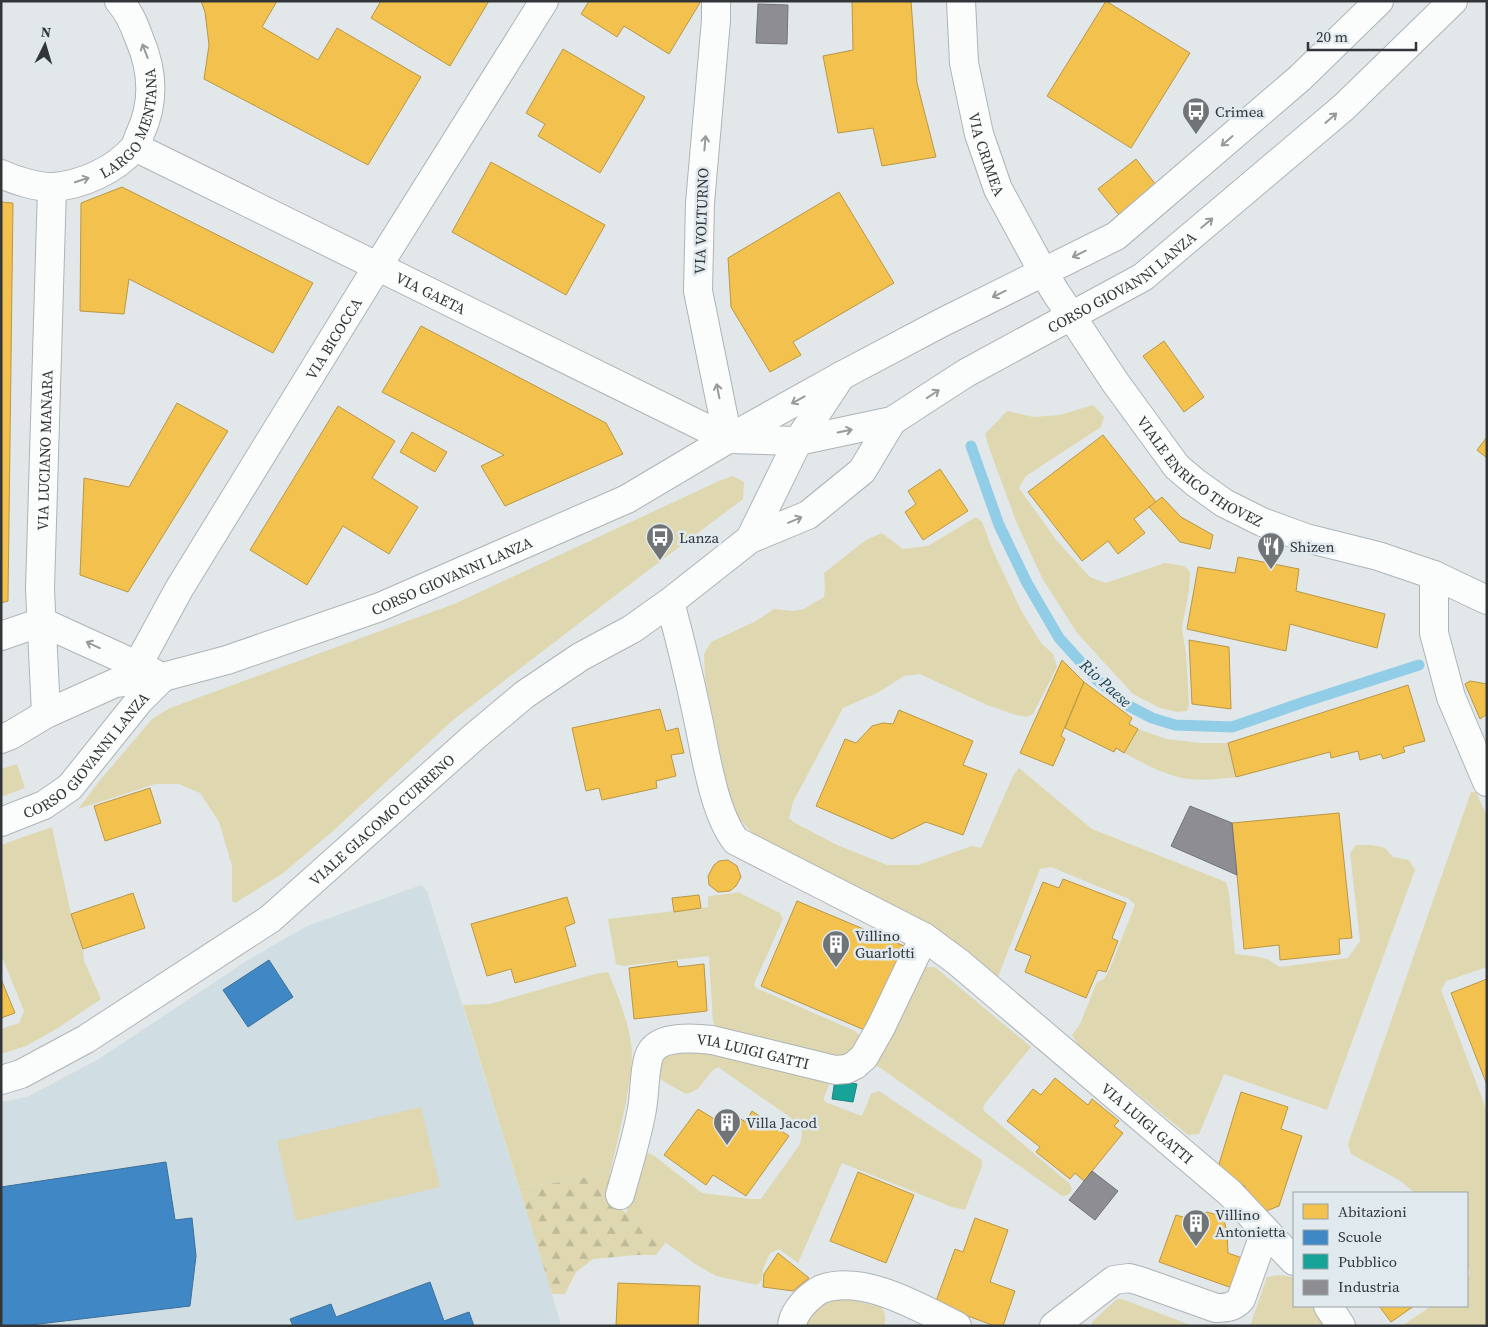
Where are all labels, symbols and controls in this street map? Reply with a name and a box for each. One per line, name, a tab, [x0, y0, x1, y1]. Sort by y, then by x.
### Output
north arrow	[20, 20, 70, 70]
scale bar	[1308, 20, 1416, 52]
text: N	[40, 22, 52, 42]
text: 20 m	[1316, 26, 1348, 47]
one-way arrow	[139, 44, 149, 59]
street label: LARGO MENTANA	[96, 67, 161, 183]
bus stop icon: Crimea	[1181, 96, 1211, 135]
place label: Crimea	[1215, 101, 1264, 122]
street label: VIA CRIMEA	[964, 110, 1010, 200]
one-way arrow	[1324, 112, 1337, 123]
one-way arrow	[700, 135, 710, 151]
one-way arrow	[1221, 135, 1234, 146]
street label: VIA VOLTURNO	[689, 167, 713, 275]
one-way arrow	[74, 175, 89, 184]
one-way arrow	[1201, 217, 1214, 229]
street label: CORSO GIOVANNI LANZA	[1043, 226, 1200, 338]
one-way arrow	[1072, 249, 1087, 259]
street label: VIA GAETA	[392, 267, 470, 319]
one-way arrow	[992, 290, 1007, 299]
street label: VIA BICOCCA	[300, 293, 366, 383]
street label: VIA LUCIANO MANARA	[31, 369, 57, 531]
one-way arrow	[712, 383, 722, 399]
one-way arrow	[925, 389, 939, 399]
one-way arrow	[791, 395, 806, 405]
street label: VIALE ENRICO THOVEZ	[1132, 411, 1267, 531]
one-way arrow	[837, 426, 853, 435]
one-way arrow	[787, 515, 802, 525]
bus stop icon: Lanza	[645, 522, 675, 561]
place label: Lanza	[679, 527, 719, 548]
street label: CORSO GIOVANNI LANZA	[368, 531, 536, 620]
restaurant icon: Shizen	[1256, 531, 1286, 570]
place label: Shizen	[1290, 536, 1335, 557]
one-way arrow	[86, 640, 101, 650]
water label: Rio Paese	[1075, 653, 1137, 712]
street label: CORSO GIOVANNI LANZA	[20, 687, 153, 823]
street label: VIALE GIACOMO CURRENO	[304, 749, 459, 890]
place label: Villino Guarlotti	[855, 925, 915, 963]
building icon: Villino Guarlotti	[821, 929, 851, 968]
street label: VIA LUIGI GATTI	[696, 1028, 811, 1074]
street label: VIA LUIGI GATTI	[1097, 1078, 1198, 1168]
building icon: Villa Jacod	[712, 1107, 742, 1146]
place label: Villa Jacod	[746, 1112, 817, 1133]
legend	[1293, 1192, 1468, 1307]
text: Abitazioni	[1338, 1201, 1407, 1222]
place label: Villino Antonietta	[1215, 1204, 1286, 1242]
building icon: Villino Antonietta	[1181, 1208, 1211, 1247]
text: Scuole	[1338, 1226, 1382, 1247]
text: Pubblico	[1338, 1251, 1397, 1272]
text: Industria	[1338, 1276, 1400, 1297]

